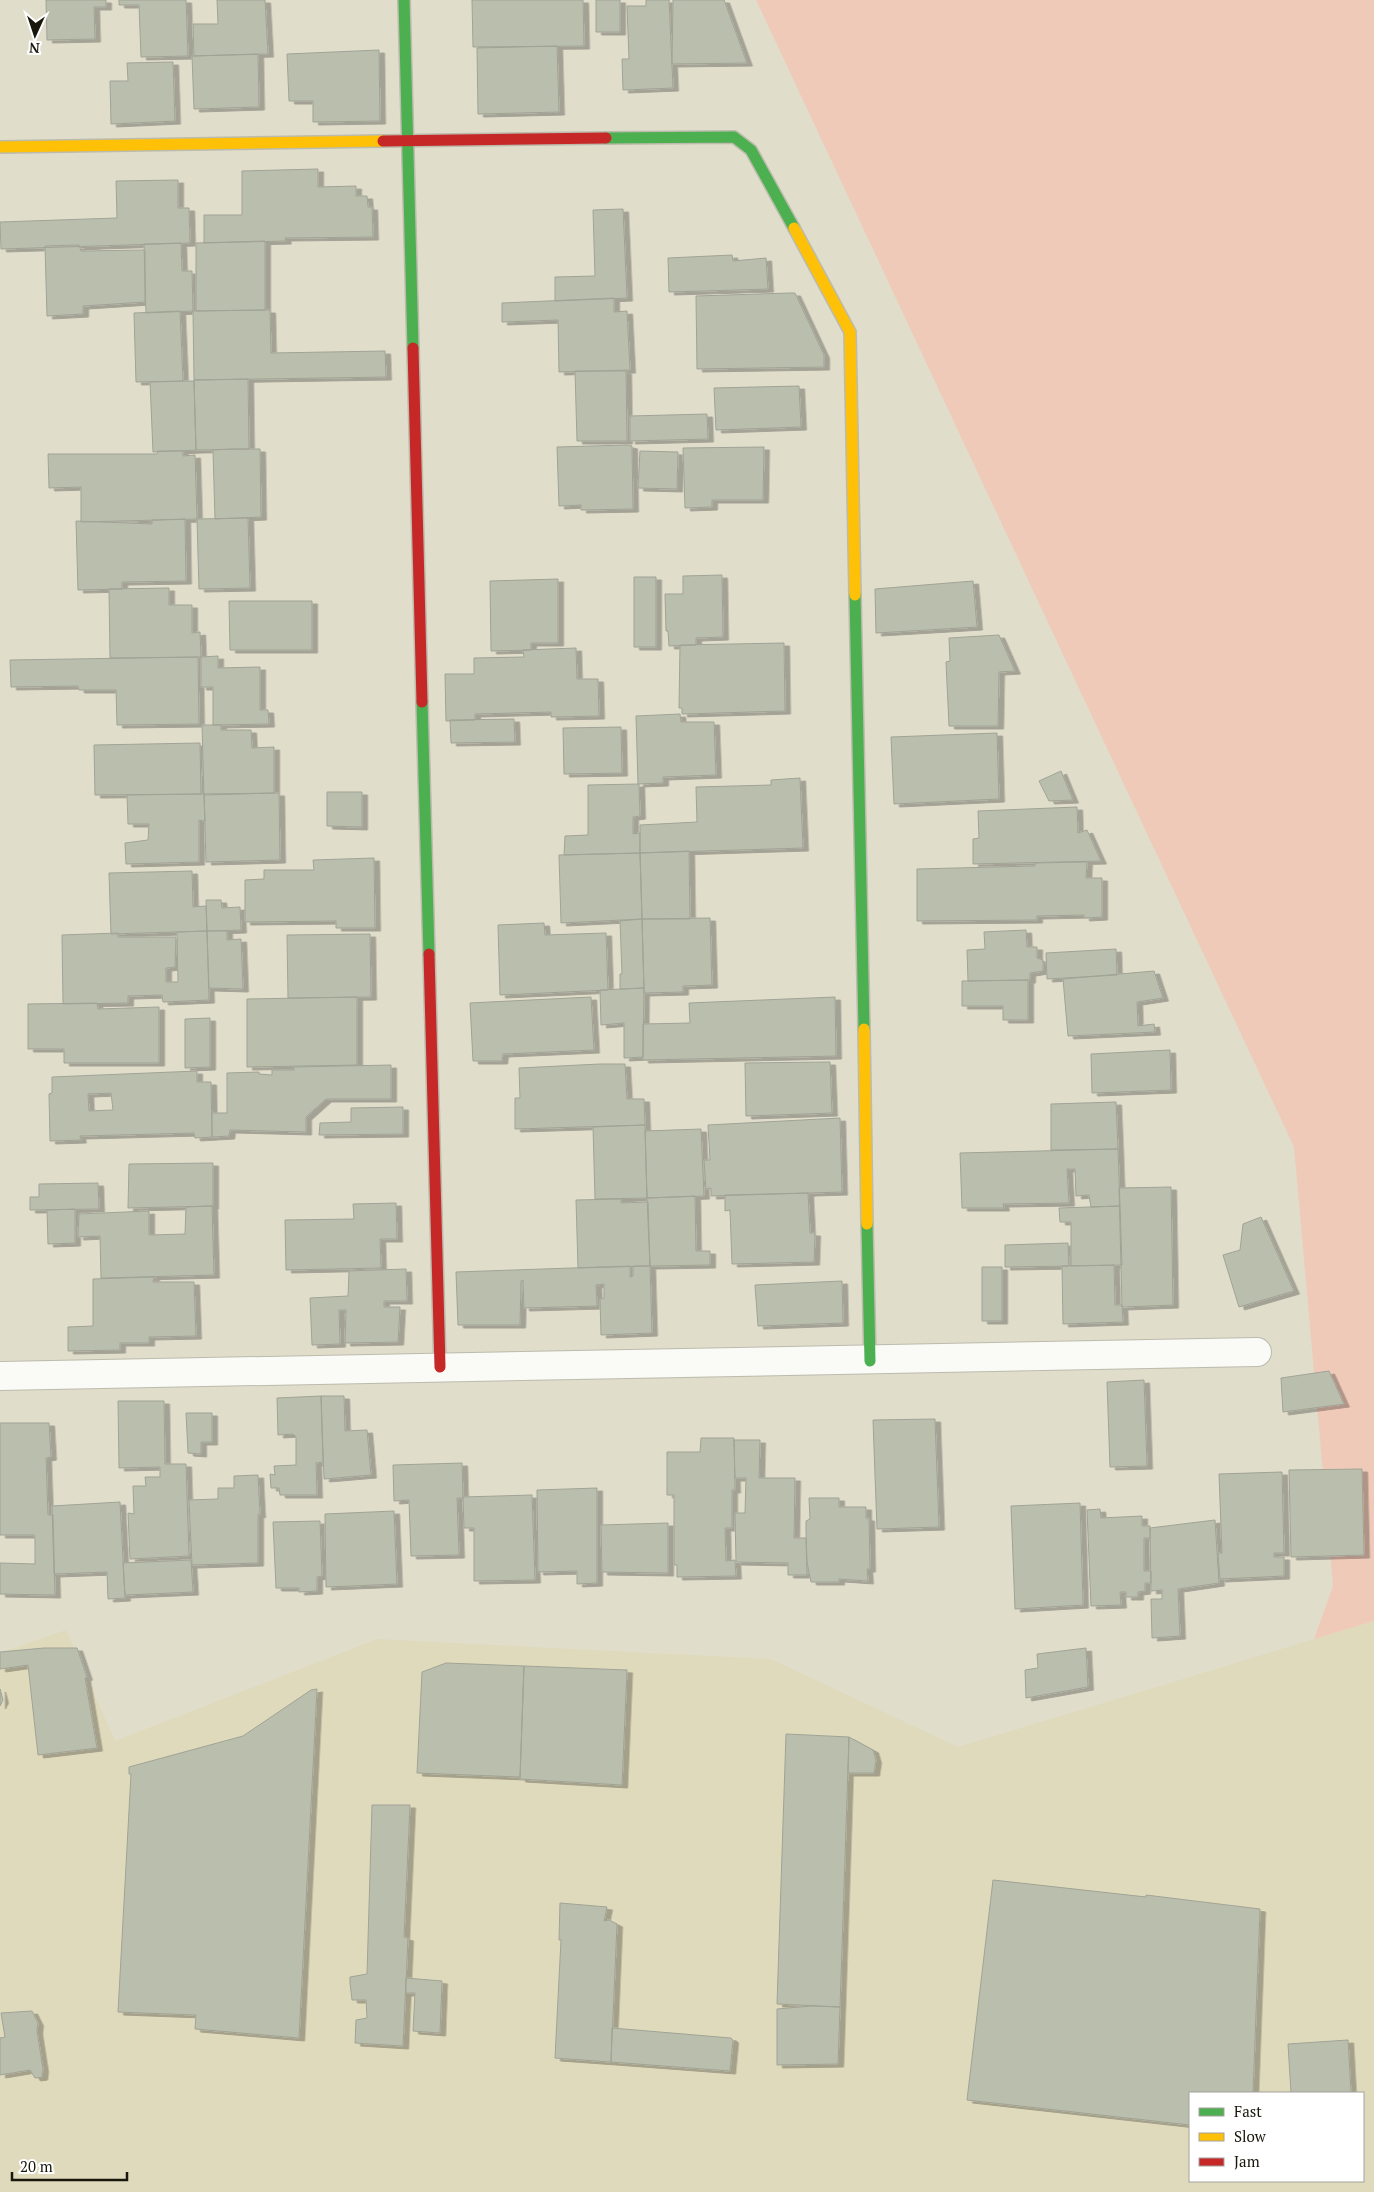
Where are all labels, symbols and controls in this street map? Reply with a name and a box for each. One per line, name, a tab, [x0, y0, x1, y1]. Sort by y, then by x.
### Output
north arrow	[10, 10, 60, 60]
text: N	[28, 39, 40, 58]
legend	[1189, 2092, 1364, 2182]
text: Fast	[1234, 2101, 1262, 2121]
text: Slow	[1234, 2126, 1267, 2146]
scale bar	[12, 2150, 128, 2182]
text: Jam	[1234, 2151, 1260, 2171]
text: 20 m	[20, 2156, 53, 2176]

